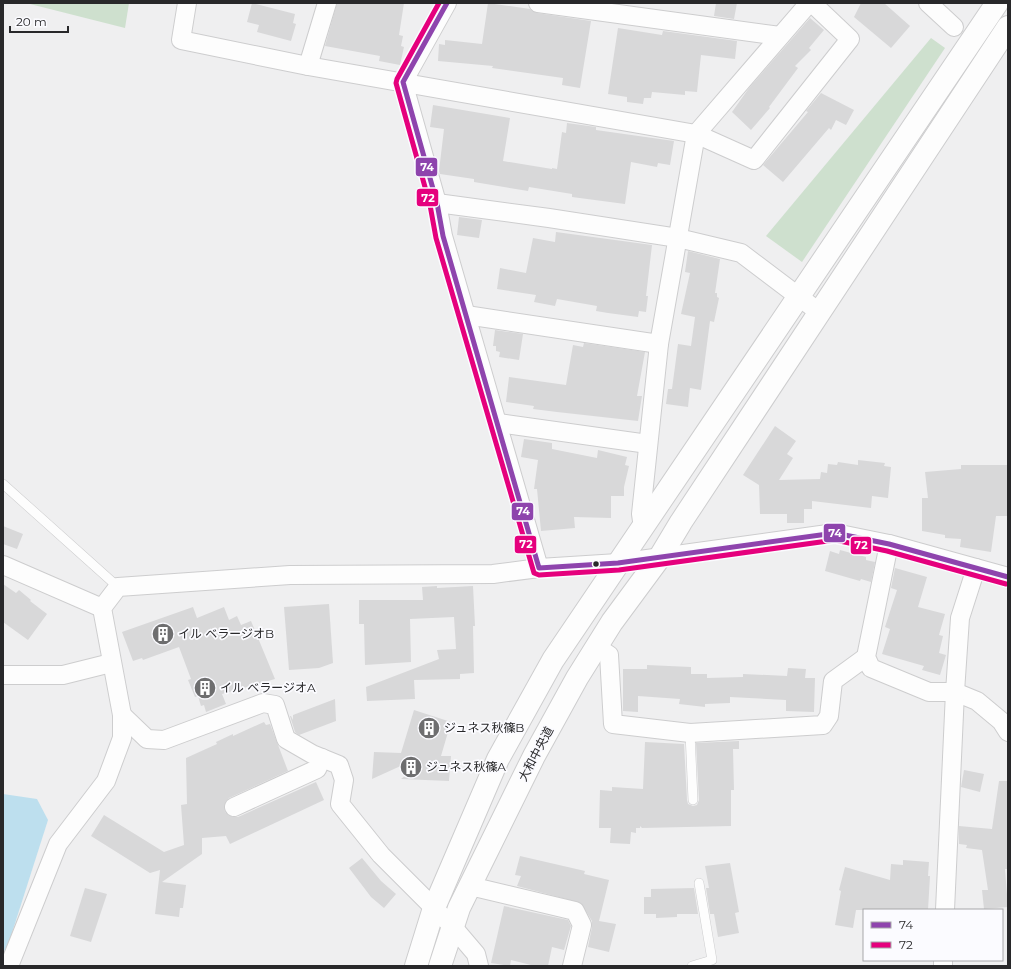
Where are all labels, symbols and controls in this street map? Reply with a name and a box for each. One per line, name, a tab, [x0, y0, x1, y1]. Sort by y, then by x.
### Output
scale bar	[10, 8, 68, 34]
text: 20 m	[16, 14, 47, 29]
line badge: 74	[415, 157, 438, 177]
text: 74	[420, 160, 434, 174]
line badge: 72	[416, 188, 439, 207]
text: 72	[421, 191, 435, 205]
line badge: 74	[511, 502, 534, 521]
text: 74	[516, 504, 530, 518]
line badge: 74	[823, 523, 846, 543]
text: 74	[828, 526, 842, 540]
line badge: 72	[514, 535, 537, 554]
line badge: 72	[850, 536, 872, 555]
text: 72	[519, 537, 533, 551]
text: 72	[854, 538, 868, 552]
unlabelled marker	[591, 559, 601, 569]
building icon: イル ベラージオB	[150, 621, 176, 647]
place label: イル ベラージオB	[178, 626, 274, 641]
building icon: イル ベラージオA	[192, 675, 218, 701]
place label: イル ベラージオA	[220, 680, 316, 695]
building icon: ジュネス秋篠B	[416, 715, 442, 741]
place label: ジュネス秋篠B	[444, 720, 524, 735]
street label: 大和中央道	[515, 724, 556, 784]
building icon: ジュネス秋篠A	[398, 754, 424, 780]
place label: ジュネス秋篠A	[426, 759, 506, 774]
legend	[863, 909, 1003, 961]
text: 74	[899, 917, 913, 932]
text: 72	[899, 937, 913, 952]

